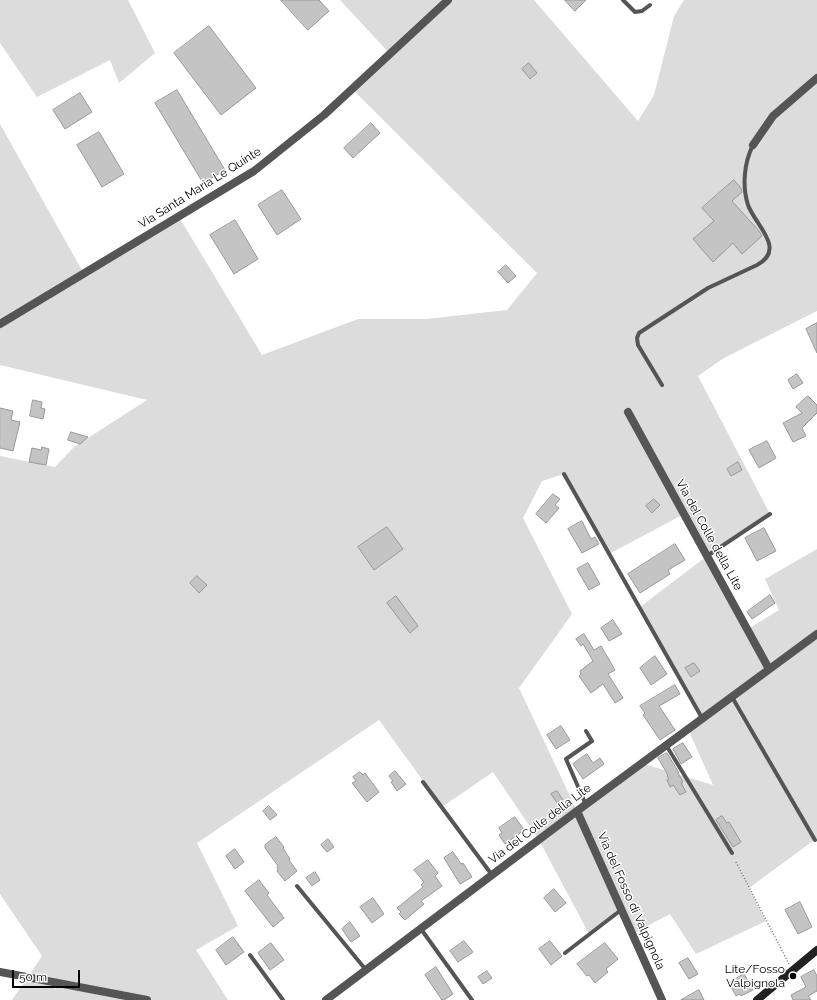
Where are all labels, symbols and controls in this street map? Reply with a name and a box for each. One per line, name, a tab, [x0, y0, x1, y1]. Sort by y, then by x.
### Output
street label: Via Santa Maria Le Quinte	[136, 144, 264, 232]
street label: Via del Colle della Lite	[673, 477, 745, 593]
street label: Via del Colle della Lite	[486, 781, 594, 867]
street label: Via del Fosso di Valpignola	[594, 830, 668, 972]
scale bar	[14, 962, 82, 988]
place label: Lite/Fosso Valpignola	[725, 962, 785, 990]
text: 50 m	[19, 970, 47, 984]
marker: Lite/Fosso Valpignola	[788, 971, 798, 981]

